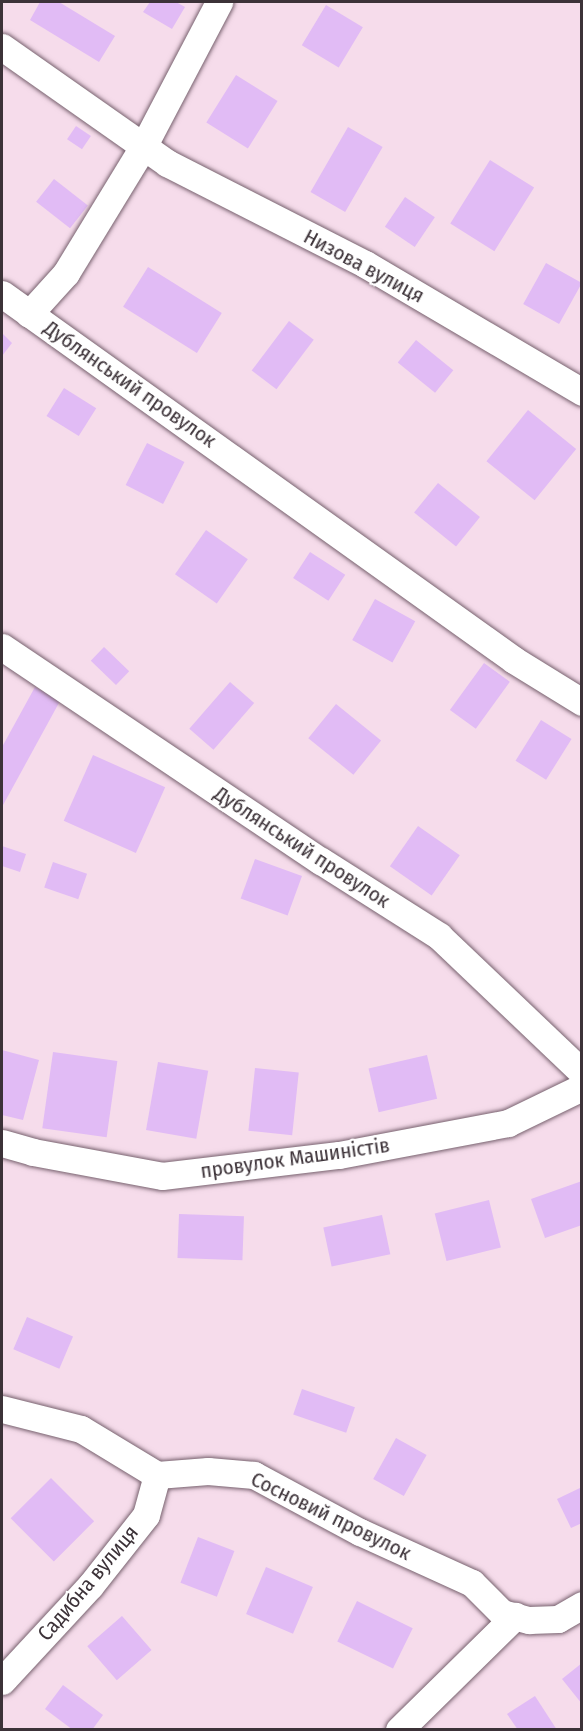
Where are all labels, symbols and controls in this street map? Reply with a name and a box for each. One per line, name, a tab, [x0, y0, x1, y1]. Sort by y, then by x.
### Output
street label: Низова вулиця	[299, 224, 429, 308]
street label: Дублянський провулок	[39, 315, 221, 453]
street label: Дублянський провулок	[209, 781, 395, 913]
street label: провулок Машиністів	[199, 1132, 391, 1184]
street label: Сосновий провулок	[247, 1466, 415, 1566]
street label: Садибна вулиця	[32, 1520, 144, 1646]

